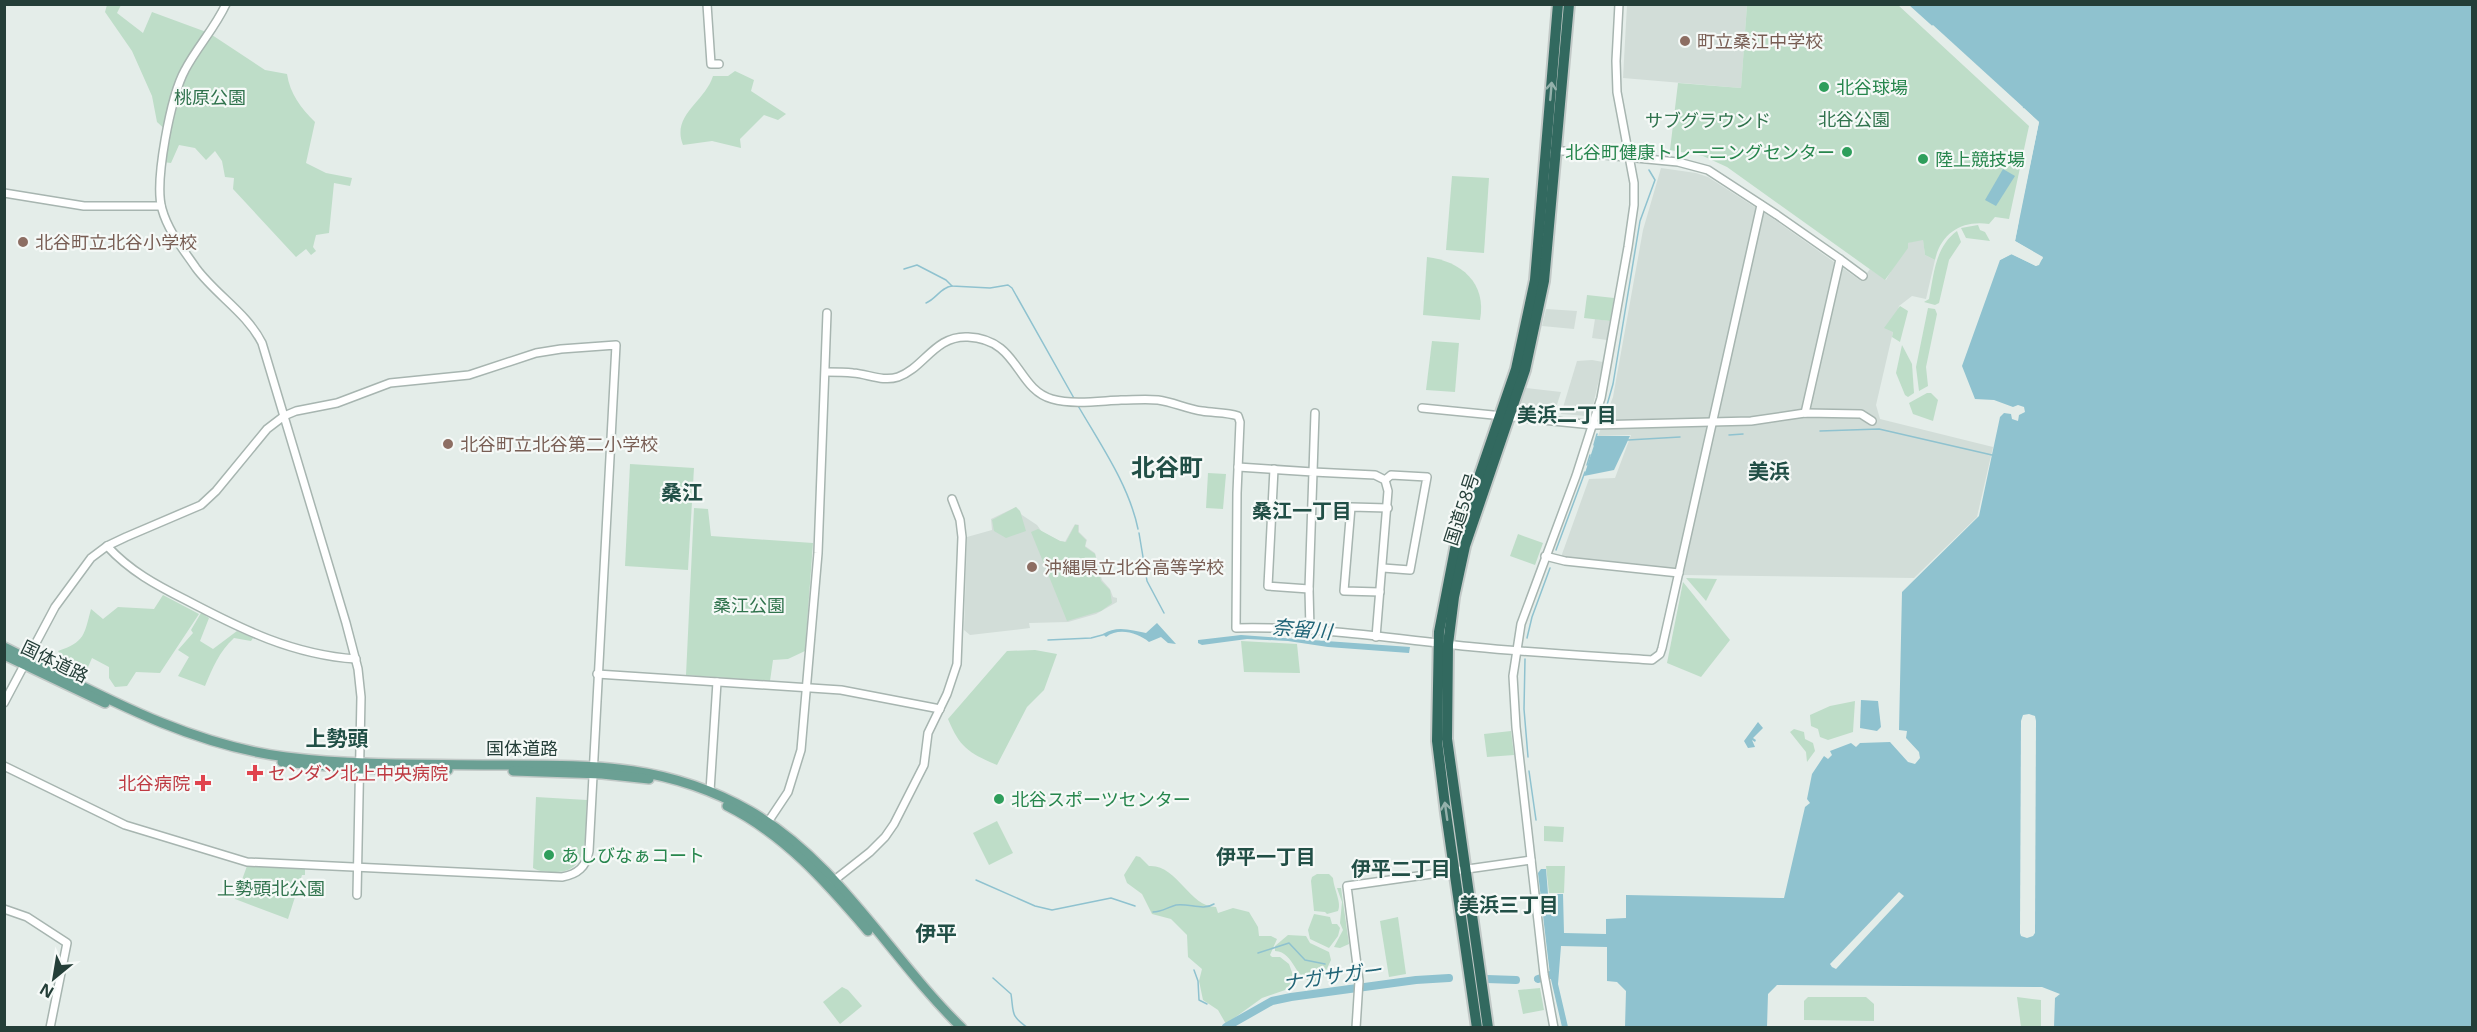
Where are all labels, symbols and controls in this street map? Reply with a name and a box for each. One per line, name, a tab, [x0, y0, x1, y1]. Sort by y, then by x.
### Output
place label: 町立桑江中学校	[1697, 29, 1823, 53]
marker: 町立桑江中学校	[1678, 34, 1692, 48]
place label: 北谷球場	[1836, 75, 1908, 99]
marker: 北谷球場	[1817, 80, 1831, 94]
one-way arrow	[1546, 82, 1557, 102]
park label: 桃原公園	[174, 85, 246, 109]
park label: 北谷公園	[1818, 107, 1890, 131]
park label: サブグラウンド	[1645, 108, 1771, 132]
place label: 北谷町健康トレーニングセンター	[1565, 140, 1835, 164]
marker: 北谷町健康トレーニングセンター	[1840, 145, 1854, 159]
place label: 陸上競技場	[1935, 147, 2025, 171]
marker: 陸上競技場	[1916, 152, 1930, 166]
place label: 北谷町立北谷小学校	[35, 230, 197, 254]
marker: 北谷町立北谷小学校	[16, 235, 30, 249]
district label: 美浜二丁目	[1517, 401, 1617, 428]
place label: 北谷町立北谷第二小学校	[460, 432, 658, 456]
marker: 北谷町立北谷第二小学校	[441, 437, 455, 451]
district label: 北谷町	[1131, 450, 1203, 483]
district label: 美浜	[1748, 457, 1790, 485]
street label: 国道58号	[1438, 470, 1484, 548]
district label: 桑江	[661, 478, 703, 506]
district label: 桑江一丁目	[1252, 497, 1352, 524]
place label: 沖縄県立北谷高等学校	[1044, 555, 1224, 579]
marker: 沖縄県立北谷高等学校	[1025, 560, 1039, 574]
park label: 桑江公園	[713, 593, 785, 617]
water label: 奈留川	[1271, 613, 1335, 645]
street label: 国体道路	[17, 634, 93, 688]
district label: 上勢頭	[306, 724, 369, 752]
street label: 国体道路	[486, 736, 558, 760]
place label: センダン北上中央病院	[268, 761, 448, 785]
marker: センダン北上中央病院	[246, 764, 264, 782]
place label: 北谷病院	[118, 771, 190, 795]
marker: 北谷病院	[194, 774, 212, 792]
place label: 北谷スポーツセンター	[1011, 787, 1191, 811]
marker: 北谷スポーツセンター	[992, 792, 1006, 806]
one-way arrow	[1440, 802, 1451, 822]
place label: あしびなぁコート	[561, 843, 705, 867]
district label: 伊平一丁目	[1216, 843, 1316, 870]
marker: あしびなぁコート	[542, 848, 556, 862]
district label: 伊平二丁目	[1351, 855, 1451, 882]
park label: 上勢頭北公園	[217, 876, 325, 900]
district label: 美浜三丁目	[1459, 891, 1559, 918]
district label: 伊平	[915, 919, 957, 947]
north arrow	[24, 948, 84, 1008]
water label: ナガサガー	[1281, 956, 1384, 996]
text: N	[35, 978, 58, 1004]

